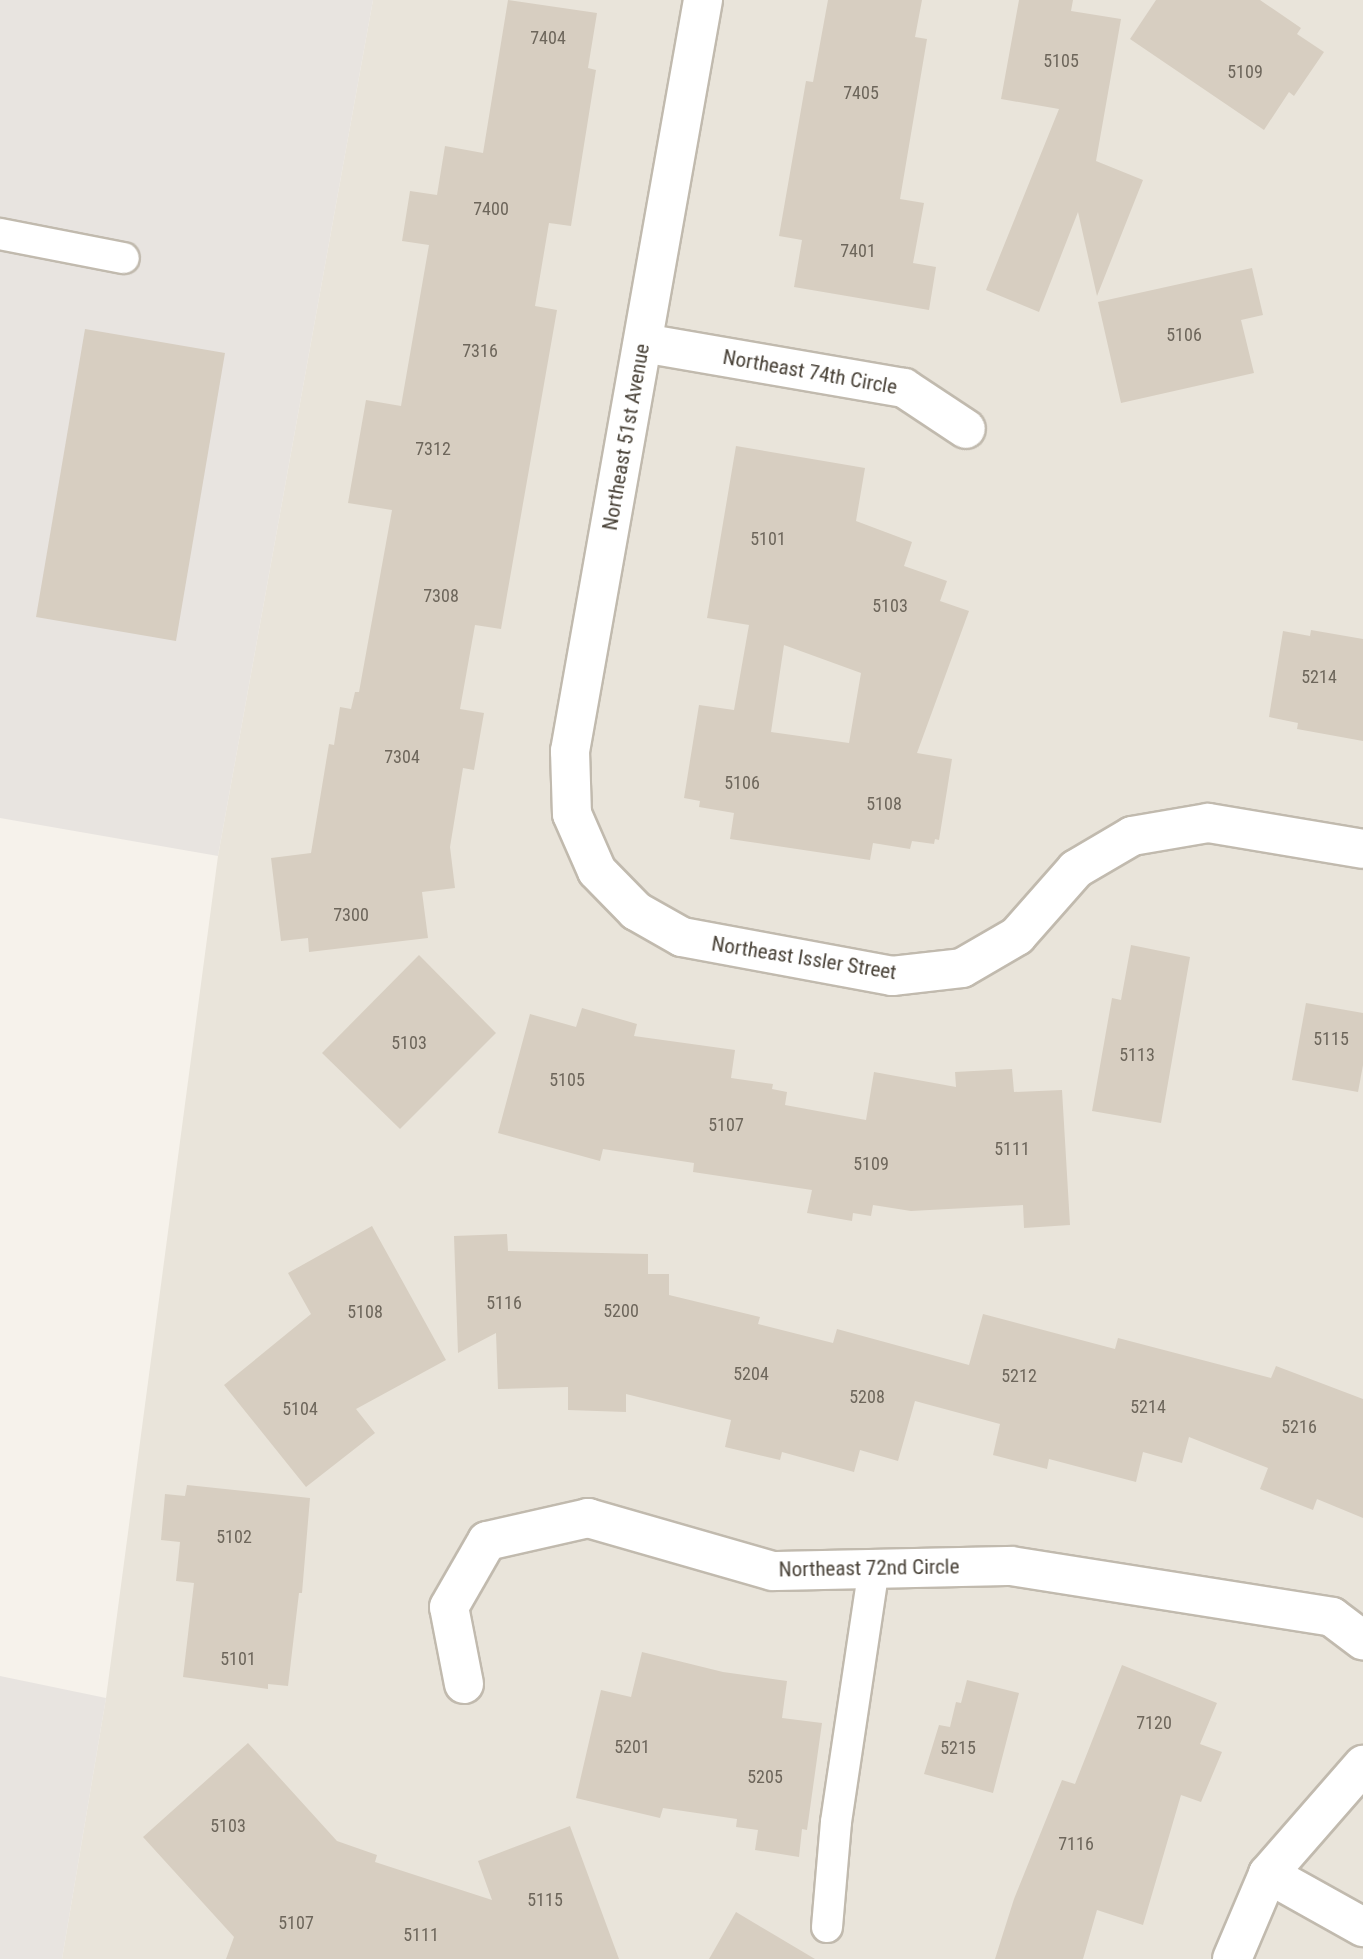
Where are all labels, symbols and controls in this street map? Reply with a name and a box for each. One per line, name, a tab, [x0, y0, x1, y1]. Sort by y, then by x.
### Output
house number: 7404	[530, 27, 566, 49]
house number: 5105	[1043, 50, 1079, 72]
house number: 5109	[1227, 61, 1263, 83]
house number: 7405	[843, 82, 879, 104]
house number: 7400	[473, 198, 509, 220]
house number: 7401	[840, 240, 876, 262]
house number: 5106	[1166, 324, 1202, 346]
house number: 7316	[462, 340, 498, 362]
street label: Northeast 51st Avenue	[597, 342, 655, 532]
street label: Northeast 74th Circle	[721, 344, 899, 400]
house number: 7312	[415, 438, 451, 460]
house number: 5101	[750, 528, 786, 550]
house number: 7308	[423, 585, 459, 607]
house number: 5103	[872, 595, 908, 617]
house number: 5214	[1301, 666, 1337, 688]
house number: 7304	[384, 746, 420, 768]
house number: 5106	[724, 772, 760, 794]
house number: 5108	[866, 793, 902, 815]
house number: 7300	[333, 904, 369, 926]
street label: Northeast Issler Street	[710, 931, 898, 985]
house number: 5115	[1313, 1028, 1349, 1050]
house number: 5103	[391, 1032, 427, 1054]
house number: 5113	[1119, 1044, 1155, 1066]
house number: 5105	[549, 1069, 585, 1091]
house number: 5107	[708, 1114, 744, 1136]
house number: 5111	[994, 1138, 1030, 1160]
house number: 5109	[853, 1153, 889, 1175]
house number: 5116	[486, 1292, 522, 1314]
house number: 5200	[603, 1300, 639, 1322]
house number: 5108	[347, 1301, 383, 1323]
house number: 5204	[733, 1363, 769, 1385]
house number: 5212	[1001, 1365, 1037, 1387]
house number: 5208	[849, 1386, 885, 1408]
house number: 5214	[1130, 1396, 1166, 1418]
house number: 5104	[282, 1398, 318, 1420]
house number: 5216	[1281, 1416, 1317, 1438]
house number: 5102	[216, 1526, 252, 1548]
street label: Northeast 72nd Circle	[778, 1554, 960, 1582]
house number: 5101	[220, 1648, 256, 1670]
house number: 7120	[1136, 1712, 1172, 1734]
house number: 5201	[614, 1736, 650, 1758]
house number: 5215	[940, 1737, 976, 1759]
house number: 5205	[747, 1766, 783, 1788]
house number: 5103	[210, 1815, 246, 1837]
house number: 7116	[1058, 1833, 1094, 1855]
house number: 5115	[527, 1889, 563, 1911]
house number: 5107	[278, 1912, 314, 1934]
house number: 5111	[403, 1924, 439, 1946]

